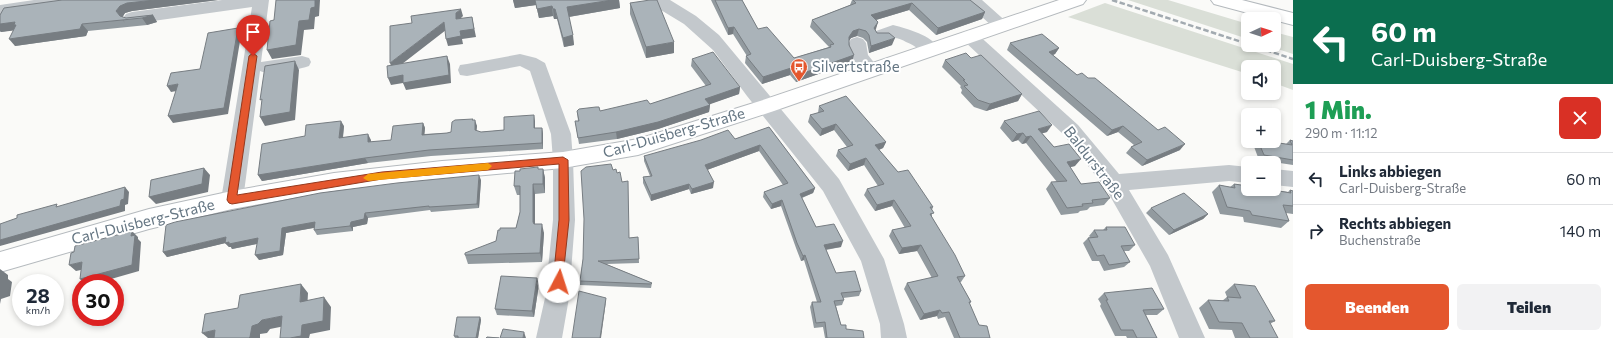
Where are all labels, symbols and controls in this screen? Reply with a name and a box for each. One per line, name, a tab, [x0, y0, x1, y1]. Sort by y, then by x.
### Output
north arrow	[1241, 12, 1281, 52]
map controls	[1241, 12, 1281, 196]
text: 60 m	[1371, 14, 1437, 48]
pin	[236, 15, 270, 56]
icon: left	[1305, 16, 1357, 68]
icon: arrive	[242, 21, 264, 43]
text: Carl-Duisberg-Straße	[1371, 48, 1547, 70]
bus stop icon: Silvertstraße	[789, 57, 809, 82]
place label: Silvertstraße	[812, 57, 900, 75]
button: sound	[1241, 60, 1281, 100]
text: 1 Min.	[1305, 95, 1372, 124]
button: close	[1559, 97, 1601, 139]
street label: Carl-Duisberg-Straße	[601, 103, 747, 161]
button: +	[1241, 108, 1281, 148]
street label: Baldurstraße	[1061, 122, 1129, 203]
text: 290 m · 11:12	[1305, 125, 1377, 141]
button: −	[1241, 156, 1281, 196]
text: Links abbiegen	[1339, 162, 1441, 180]
icon: left	[1305, 168, 1327, 190]
text: 60 m	[1566, 170, 1601, 188]
text: Carl-Duisberg-Straße	[1339, 180, 1466, 196]
street label: Carl-Duisberg-Straße	[69, 195, 216, 248]
text: Rechts abbiegen	[1339, 214, 1451, 232]
icon: right	[1305, 220, 1327, 242]
text: 140 m	[1560, 222, 1601, 240]
text: Buchenstraße	[1339, 232, 1421, 248]
position arrow	[538, 261, 580, 303]
speed limit sign: 30	[72, 274, 124, 326]
text: 28	[26, 283, 50, 307]
button: Beenden	[1305, 284, 1449, 330]
button: Teilen	[1457, 284, 1601, 330]
text: km/h	[26, 304, 50, 316]

